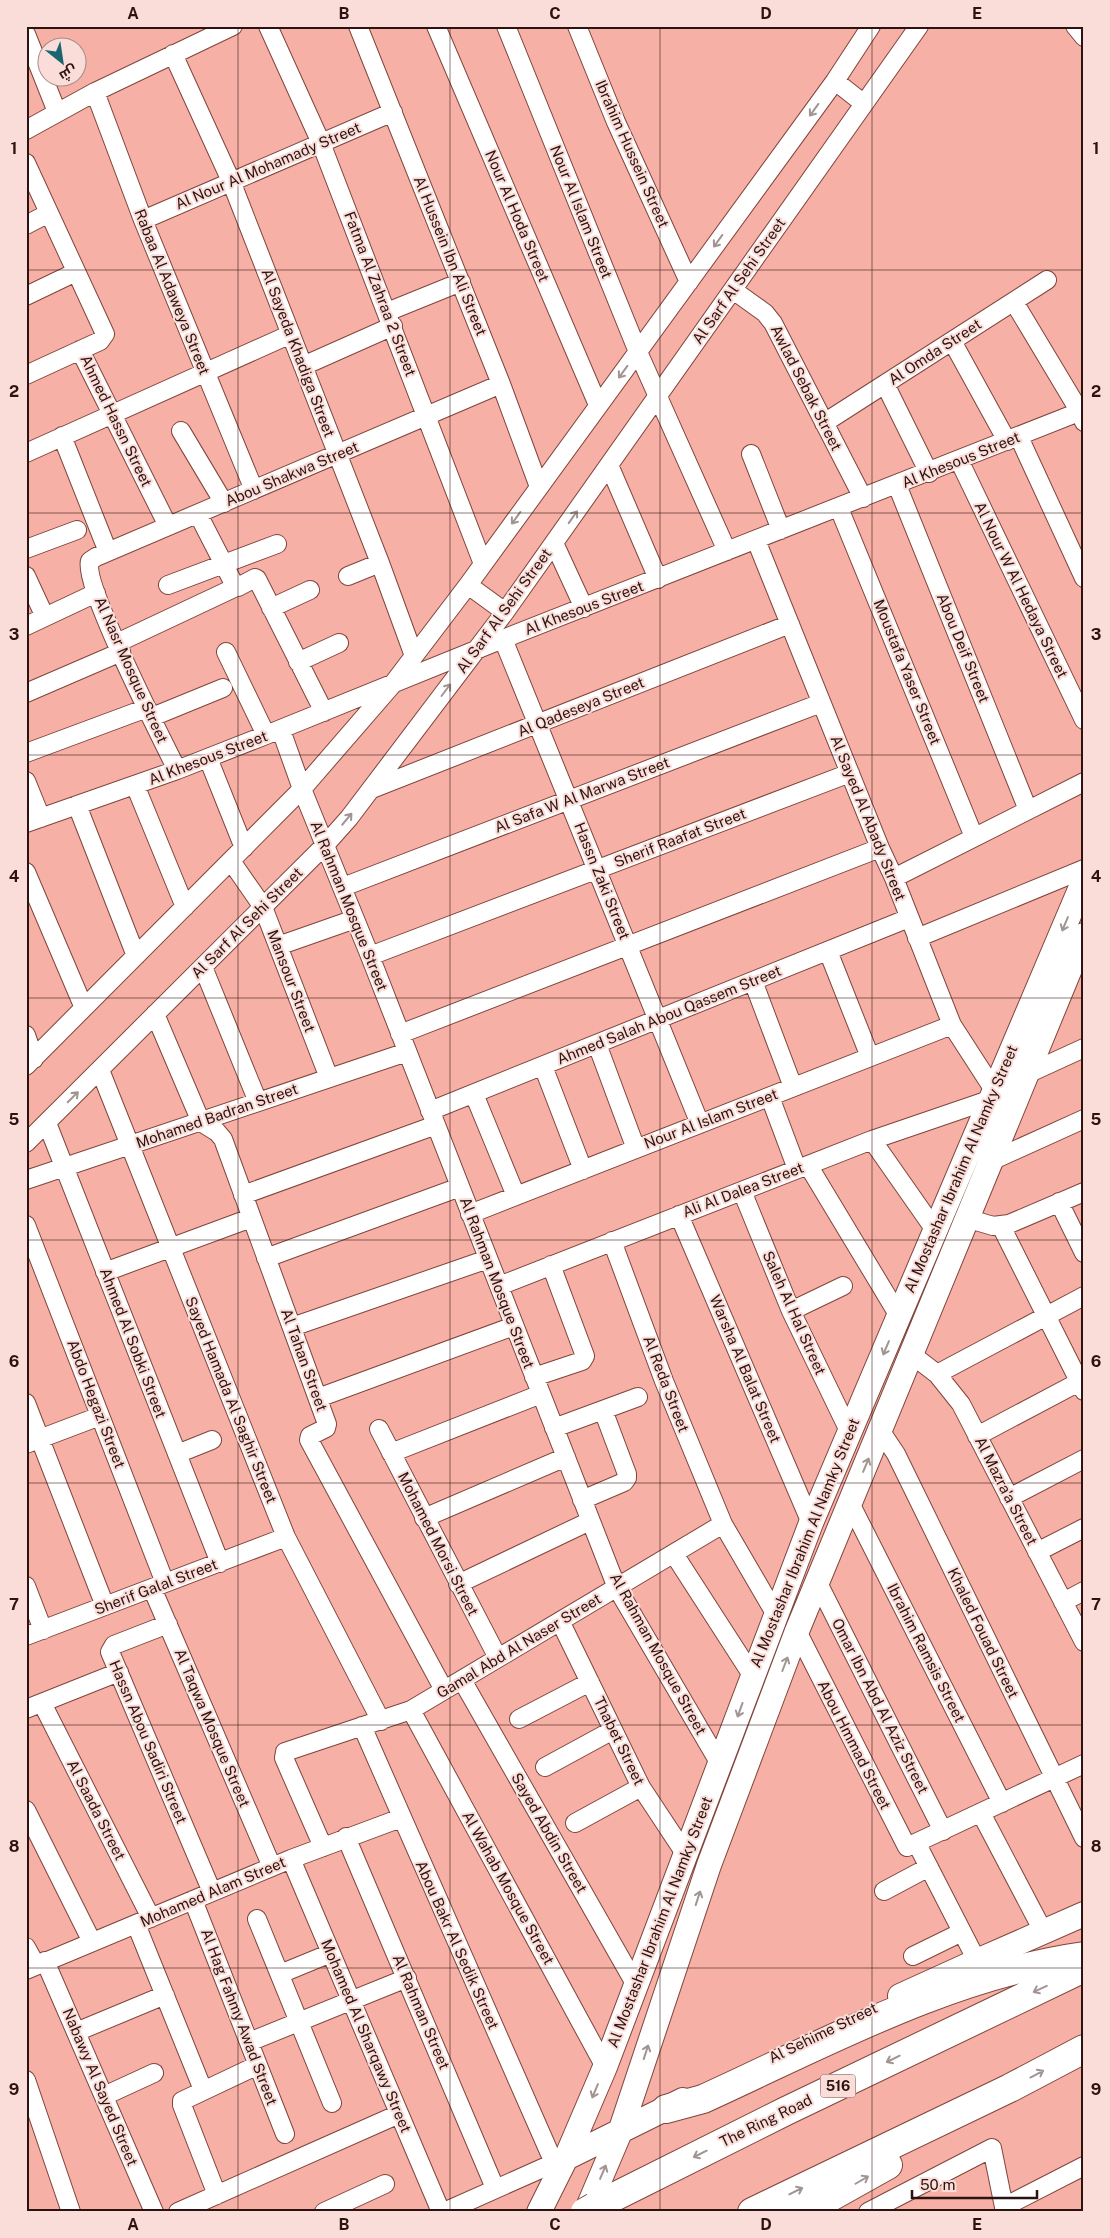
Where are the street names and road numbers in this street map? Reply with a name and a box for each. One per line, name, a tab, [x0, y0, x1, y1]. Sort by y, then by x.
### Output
street label: Ibrahim Hussein Street	[592, 77, 673, 230]
street label: Al Nour Al Mohamady Street	[172, 119, 363, 212]
street label: Nour Al Islam Street	[547, 143, 616, 281]
street label: Nour Al Hoda Street	[482, 147, 553, 284]
street label: Al Hussein Ibn Ali Street	[411, 174, 490, 338]
street label: Rabaa Al Adaweya Street	[131, 206, 214, 377]
street label: Fatma Al Zahraa 2 Street	[341, 209, 420, 379]
street label: Al Sarf Al Sehi Street	[689, 214, 789, 347]
street label: Al Sayeda Khadiga Street	[258, 266, 339, 440]
street label: Al Omda Street	[885, 315, 985, 388]
street label: Awlad Sebak Street	[767, 322, 846, 453]
street label: Ahmed Hassn Street	[77, 352, 156, 489]
street label: Al Khesous Street	[899, 428, 1023, 491]
street label: Abou Shakwa Street	[223, 438, 361, 509]
street label: Al Nour W Al Hedaya Street	[971, 499, 1072, 681]
street label: Al Sarf Al Sehi Street	[453, 545, 555, 676]
street label: Al Khesous Street	[522, 577, 646, 638]
street label: Abou Deif Street	[934, 591, 993, 705]
street label: Al Nasr Mosque Street	[92, 594, 171, 746]
street label: Moustafa Yaser Street	[870, 597, 944, 747]
street label: Al Qadeseya Street	[515, 673, 647, 740]
street label: Al Khesous Street	[146, 727, 270, 788]
street label: Al Sayed Al Abady Street	[827, 733, 910, 903]
street label: Al Safa W Al Marwa Street	[492, 753, 672, 836]
street label: Sherif Raafat Street	[611, 804, 748, 871]
street label: Al Rahman Mosque Street	[307, 818, 391, 994]
street label: Hassn Zaki Street	[571, 820, 634, 942]
street label: Al Sarf Al Sehi Street	[188, 864, 306, 982]
street label: Mansour Street	[264, 927, 319, 1035]
street label: Ahmed Salah Abou Qassem Street	[554, 962, 784, 1067]
street label: Al Mostashar Ibrahim Al Namky Street	[900, 1042, 1021, 1295]
street label: Mohamed Badran Street	[134, 1080, 300, 1151]
street label: Nour Al Islam Street	[642, 1085, 780, 1152]
street label: Ali Al Dalea Street	[680, 1159, 806, 1220]
street label: Al Rahman Mosque Street	[457, 1195, 538, 1371]
street label: Saleh Al Hal Street	[759, 1248, 830, 1378]
street label: Ahmed Al Sobki Street	[97, 1265, 170, 1420]
street label: Warsha Al Balat Street	[707, 1292, 784, 1445]
street label: Sayed Hamada Al Saghir Street	[182, 1294, 281, 1506]
street label: Al Tahan Street	[278, 1306, 331, 1414]
street label: Al Reda Street	[640, 1333, 693, 1435]
street label: Abdo Hegazi Street	[64, 1337, 129, 1471]
street label: Al Mostashar Ibrahim Al Namky Street	[747, 1415, 863, 1670]
street label: Al Mazra'a Street	[972, 1434, 1041, 1548]
street label: Mohamed Morsi Street	[395, 1469, 482, 1619]
street label: Sherif Galal Street	[92, 1555, 220, 1618]
street label: Khaled Fouad Street	[944, 1565, 1022, 1701]
street label: Al Rahman Mosque Street	[607, 1570, 710, 1738]
street label: Ibrahim Ramsis Street	[884, 1580, 969, 1725]
street label: Gamal Abd Al Naser Street	[434, 1590, 604, 1701]
street label: Omar Ibn Abd Al Aziz Street	[829, 1615, 932, 1796]
street label: Al Taqwa Mosque Street	[171, 1646, 254, 1810]
street label: Hassn Abou Sadiri Street	[106, 1658, 191, 1826]
street label: Abou Hmmad Street	[815, 1677, 894, 1812]
street label: Thabet Street	[591, 1694, 648, 1788]
street label: Al Saada Street	[64, 1757, 129, 1863]
street label: Sayed Abdin Street	[508, 1770, 591, 1896]
street label: Al Mostashar Ibrahim Al Namky Street	[604, 1794, 715, 2050]
street label: Al Wahab Mosque Street	[459, 1808, 558, 1967]
street label: Mohamed Alam Street	[137, 1853, 288, 1930]
street label: Abou Bakr Al Sedik Street	[413, 1858, 502, 2032]
street label: Al Hag Fahmy Awad Street	[198, 1926, 281, 2108]
street label: Mohamed Al Sharqawy Street	[318, 1937, 415, 2135]
street label: Al Rahman Street	[390, 1952, 453, 2072]
street label: Al Sehime Street	[766, 1999, 880, 2066]
street label: Nabawy Al Sayed Street	[60, 2005, 141, 2168]
road number: 516	[820, 2074, 856, 2098]
street label: The Ring Road	[717, 2091, 815, 2150]

